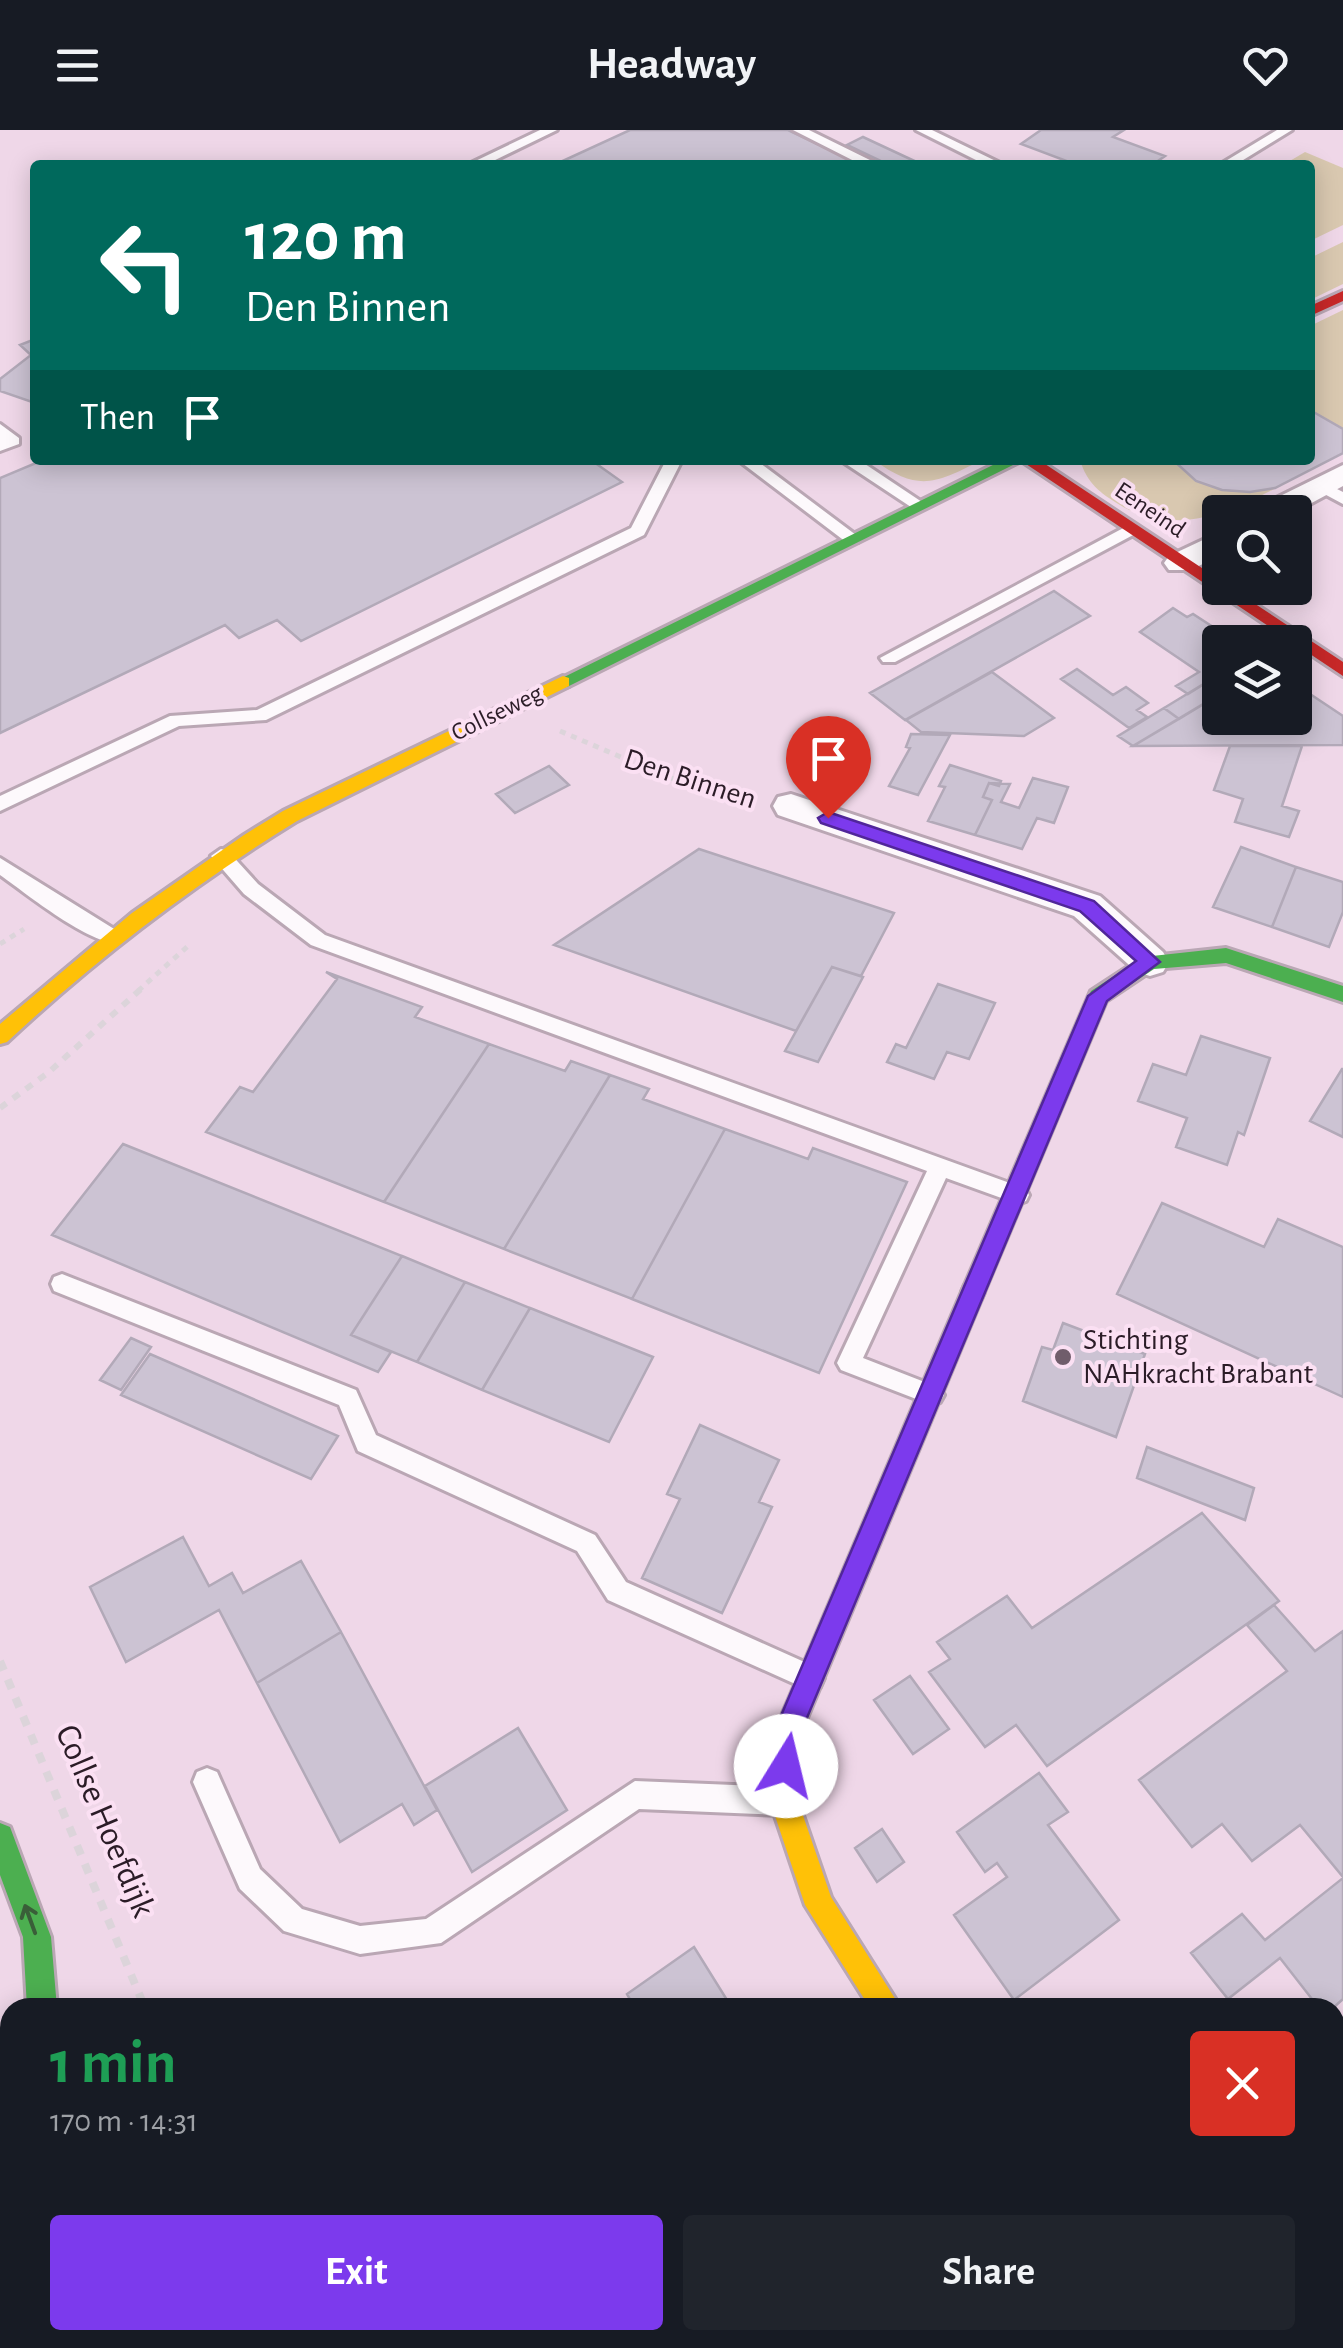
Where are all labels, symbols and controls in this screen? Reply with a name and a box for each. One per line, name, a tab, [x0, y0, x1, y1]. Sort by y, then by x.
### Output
icon: menu	[50, 38, 105, 93]
icon: heart	[1238, 38, 1293, 93]
text: Headway	[587, 42, 756, 87]
icon: left	[80, 200, 210, 330]
text: 120 m	[245, 203, 407, 273]
text: Den Binnen	[245, 285, 450, 330]
icon: arrive	[175, 390, 230, 445]
text: Then	[80, 399, 155, 437]
street label: Eeneind	[1110, 477, 1190, 543]
map controls	[1202, 495, 1312, 735]
button: search	[1202, 495, 1312, 605]
button: layers	[1202, 625, 1312, 735]
street label: Collseweg	[448, 680, 547, 746]
pin	[786, 716, 871, 819]
icon: arrive	[801, 731, 856, 786]
street label: Den Binnen	[620, 744, 760, 814]
place label: Stichting NAHkracht Brabant	[1083, 1325, 1313, 1389]
marker: Stichting NAHkracht Brabant	[1052, 1346, 1074, 1368]
position arrow	[734, 1714, 838, 1818]
street label: Collse Hoefdijk	[49, 1720, 161, 1922]
one-way arrow	[20, 1904, 38, 1935]
button: close	[1190, 2031, 1295, 2136]
text: 1 min	[50, 2034, 176, 2094]
text: 170 m · 14:31	[50, 2105, 198, 2137]
button: Exit	[50, 2215, 663, 2330]
button: Share	[683, 2215, 1295, 2330]

